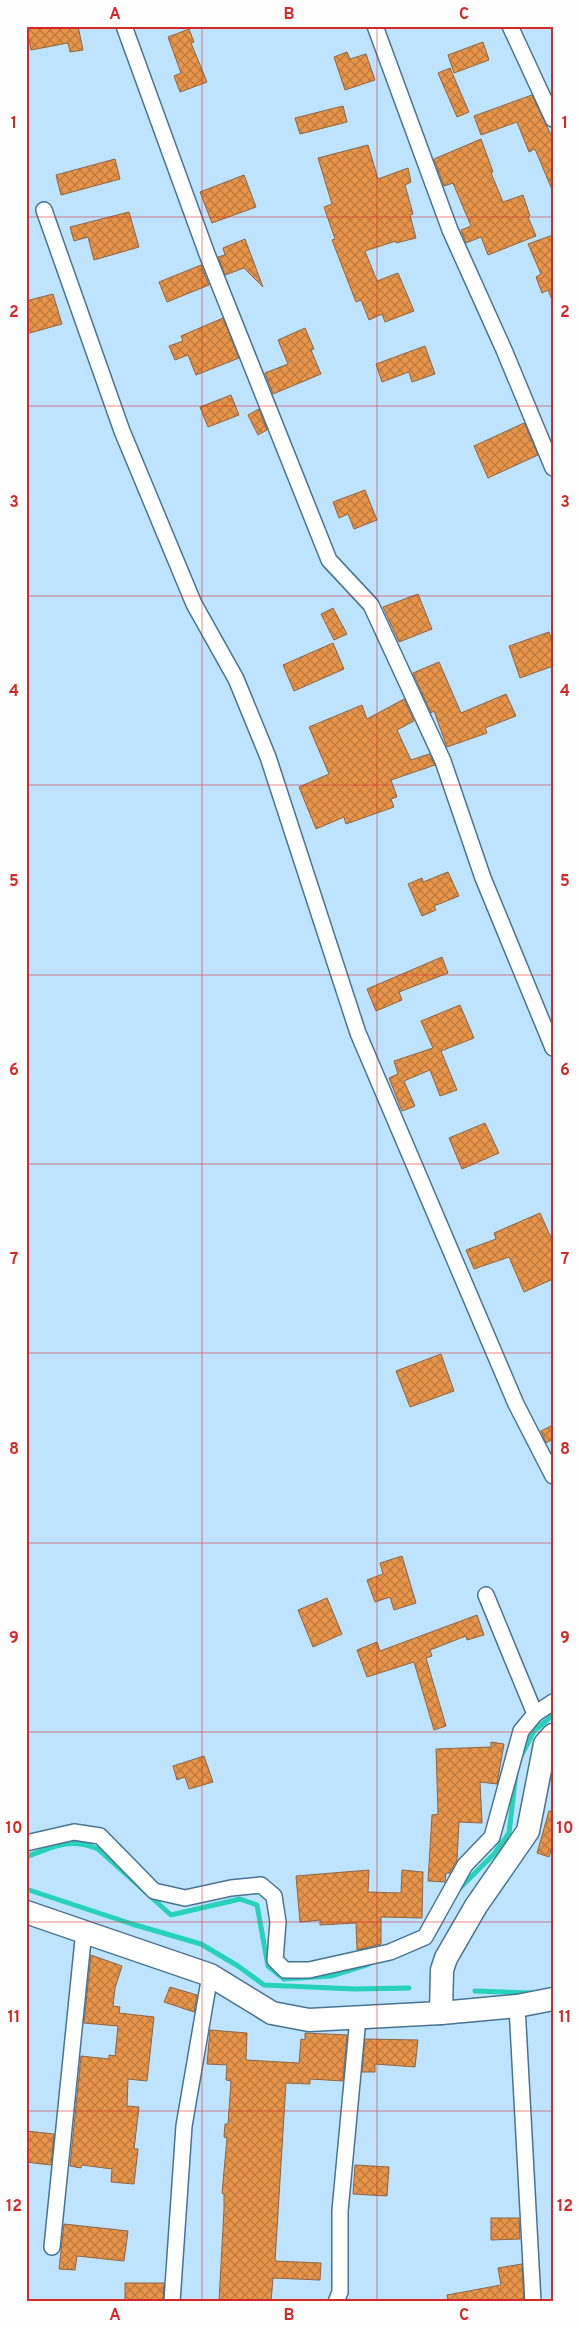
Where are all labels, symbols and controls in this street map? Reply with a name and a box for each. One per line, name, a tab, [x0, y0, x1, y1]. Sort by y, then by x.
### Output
text: A	[109, 5, 121, 25]
text: B	[283, 5, 295, 25]
text: C	[459, 5, 469, 25]
text: 1	[11, 114, 17, 134]
text: 1	[562, 114, 568, 134]
text: 2	[9, 303, 19, 323]
text: 2	[560, 303, 570, 323]
text: 3	[9, 493, 19, 513]
text: 3	[560, 493, 570, 513]
text: 4	[9, 682, 19, 702]
text: 4	[560, 682, 570, 702]
text: 5	[9, 872, 19, 892]
text: 5	[560, 872, 570, 892]
text: 6	[9, 1061, 19, 1081]
text: 6	[560, 1061, 570, 1081]
text: 7	[10, 1250, 18, 1270]
text: 7	[561, 1250, 569, 1270]
text: 8	[9, 1440, 19, 1460]
text: 8	[560, 1440, 570, 1460]
text: 9	[9, 1629, 19, 1649]
text: 9	[560, 1629, 570, 1649]
text: 10	[6, 1819, 22, 1839]
text: 10	[557, 1819, 573, 1839]
text: 11	[8, 2008, 20, 2028]
text: 11	[559, 2008, 571, 2028]
text: 12	[6, 2197, 22, 2217]
text: 12	[557, 2197, 573, 2217]
text: A	[109, 2306, 121, 2326]
text: B	[283, 2306, 295, 2326]
text: C	[459, 2306, 469, 2326]

